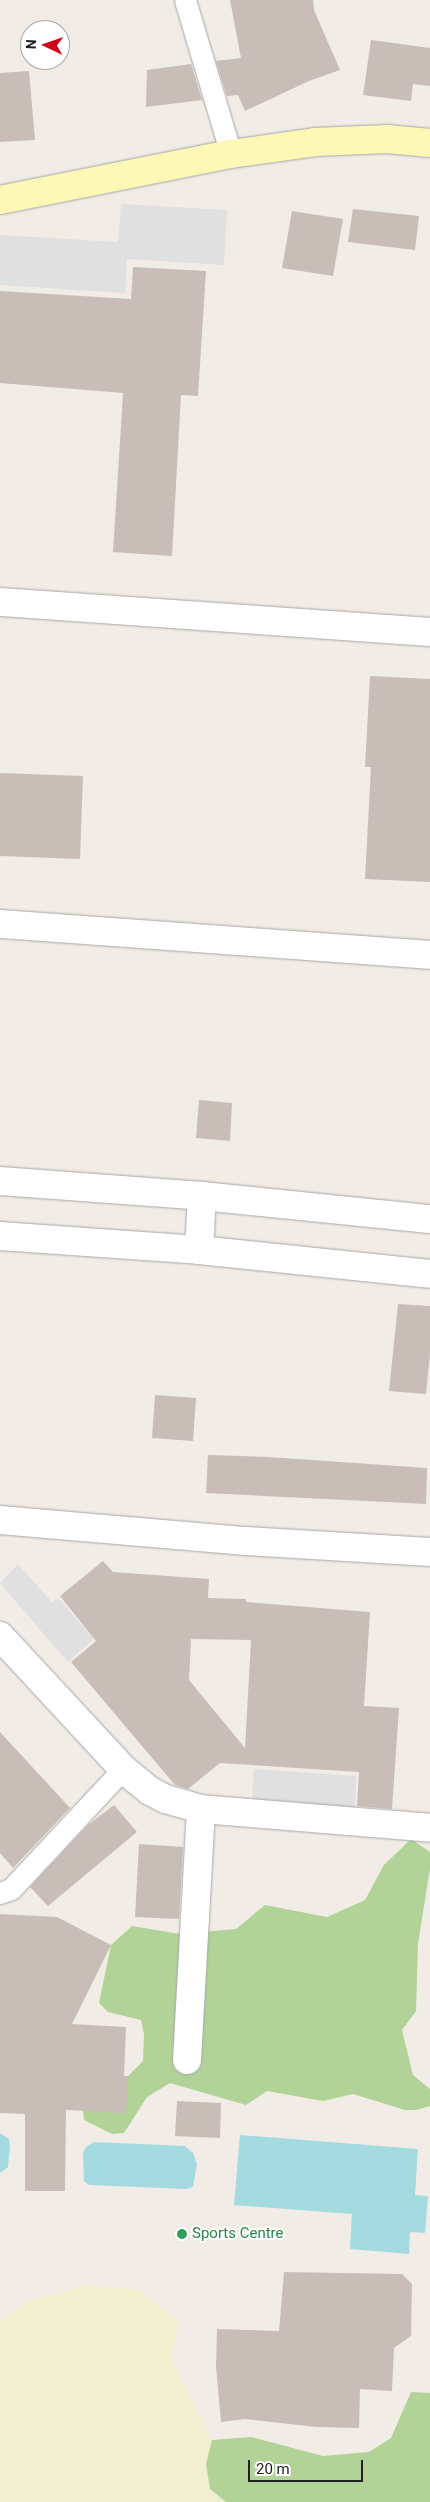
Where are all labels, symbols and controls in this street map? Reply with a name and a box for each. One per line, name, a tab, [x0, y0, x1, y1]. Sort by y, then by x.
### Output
north arrow	[20, 20, 70, 70]
text: N	[23, 39, 39, 50]
place label: Sports Centre	[192, 2225, 284, 2243]
marker: Sports Centre	[176, 2228, 188, 2240]
scale bar	[250, 2450, 365, 2482]
text: 20 m	[256, 2460, 290, 2478]

